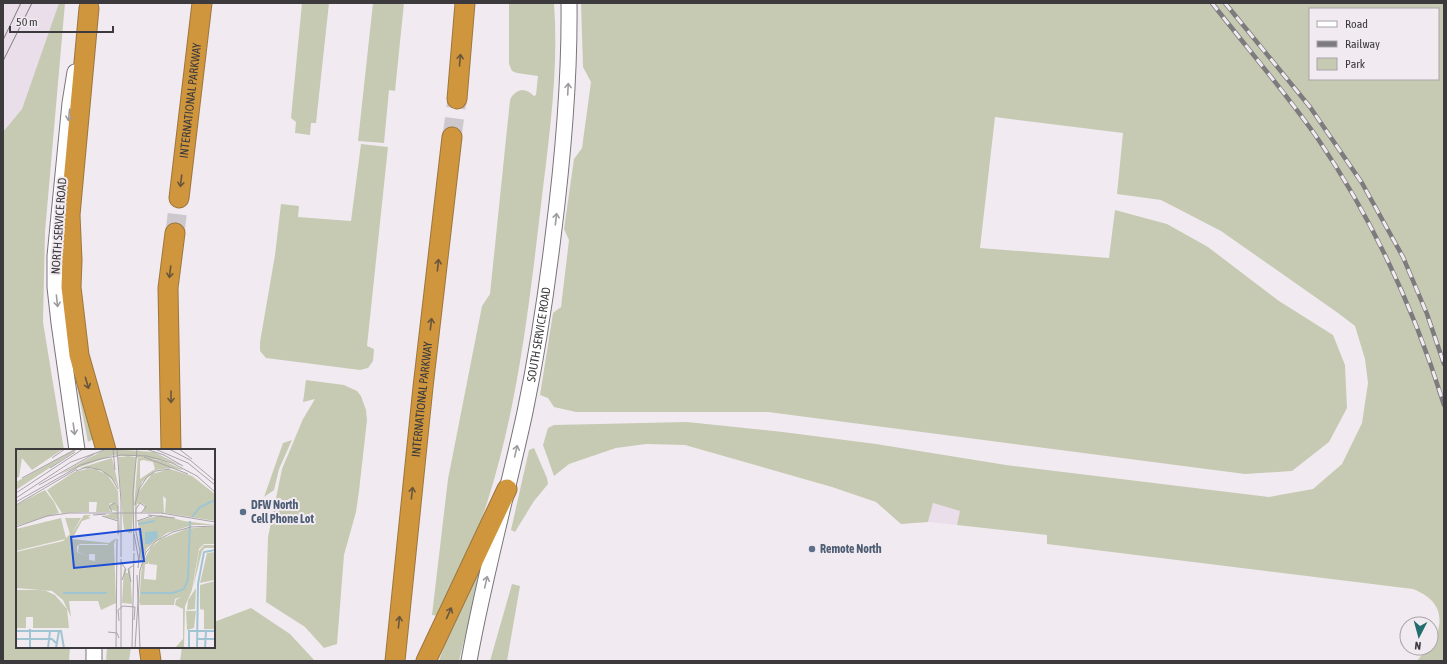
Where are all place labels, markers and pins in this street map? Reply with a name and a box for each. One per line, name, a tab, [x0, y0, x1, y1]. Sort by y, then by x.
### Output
place label: DFW North Cell Phone Lot	[251, 498, 314, 526]
marker: DFW North Cell Phone Lot	[238, 507, 248, 517]
place label: Remote North	[820, 542, 882, 556]
marker: Remote North	[807, 544, 817, 554]

